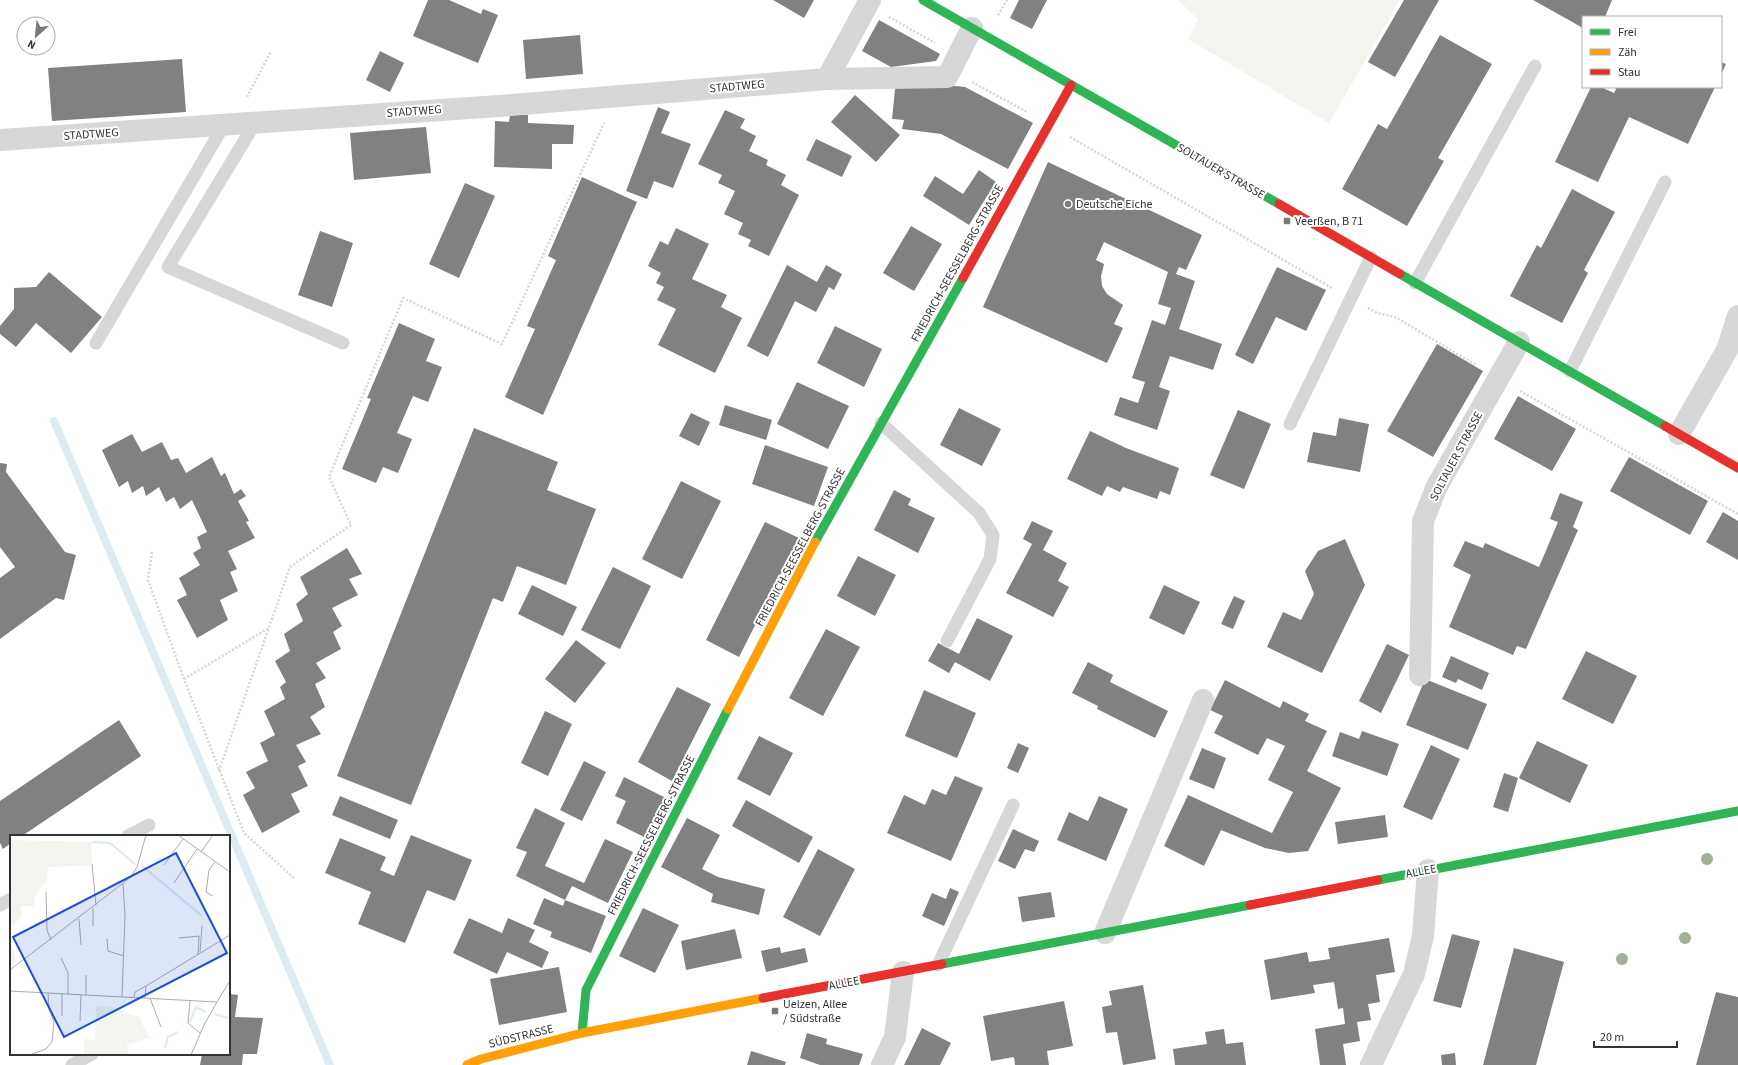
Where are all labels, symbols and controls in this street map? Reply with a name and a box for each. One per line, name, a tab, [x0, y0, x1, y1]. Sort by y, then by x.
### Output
north arrow	[16, 16, 56, 56]
legend	[1582, 16, 1722, 88]
text: Frei	[1618, 24, 1637, 41]
text: N	[25, 36, 38, 53]
text: Zäh	[1618, 44, 1637, 61]
text: Stau	[1618, 64, 1641, 81]
street label: STADTWEG	[709, 76, 765, 97]
street label: STADTWEG	[386, 101, 442, 122]
street label: STADTWEG	[63, 124, 119, 145]
street label: SOLTAUER STRASSE	[1174, 139, 1268, 204]
street label: FRIEDRICH-SEESSELBERG-STRASSE	[907, 181, 1008, 345]
place label: Deutsche Eiche	[1076, 196, 1152, 213]
marker: Deutsche Eiche	[1063, 199, 1073, 209]
place label: Veerßen, B 71	[1295, 213, 1363, 230]
marker: Veerßen, B 71	[1282, 216, 1292, 226]
street label: SOLTAUER STRASSE	[1426, 408, 1487, 504]
street label: FRIEDRICH-SEESSELBERG-STRASSE	[751, 465, 850, 630]
street label: FRIEDRICH-SEESSELBERG-STRASSE	[604, 752, 699, 918]
inset map	[10, 835, 230, 1055]
street label: ALLEE	[1404, 860, 1438, 883]
street label: ALLEE	[827, 972, 861, 995]
place label: Uelzen, Allee / Südstraße	[783, 996, 847, 1027]
marker: Uelzen, Allee / Südstraße	[770, 1006, 780, 1016]
street label: SÜDSTRASSE	[487, 1020, 555, 1053]
scale bar	[1594, 1023, 1677, 1049]
text: 20 m	[1600, 1029, 1624, 1046]

